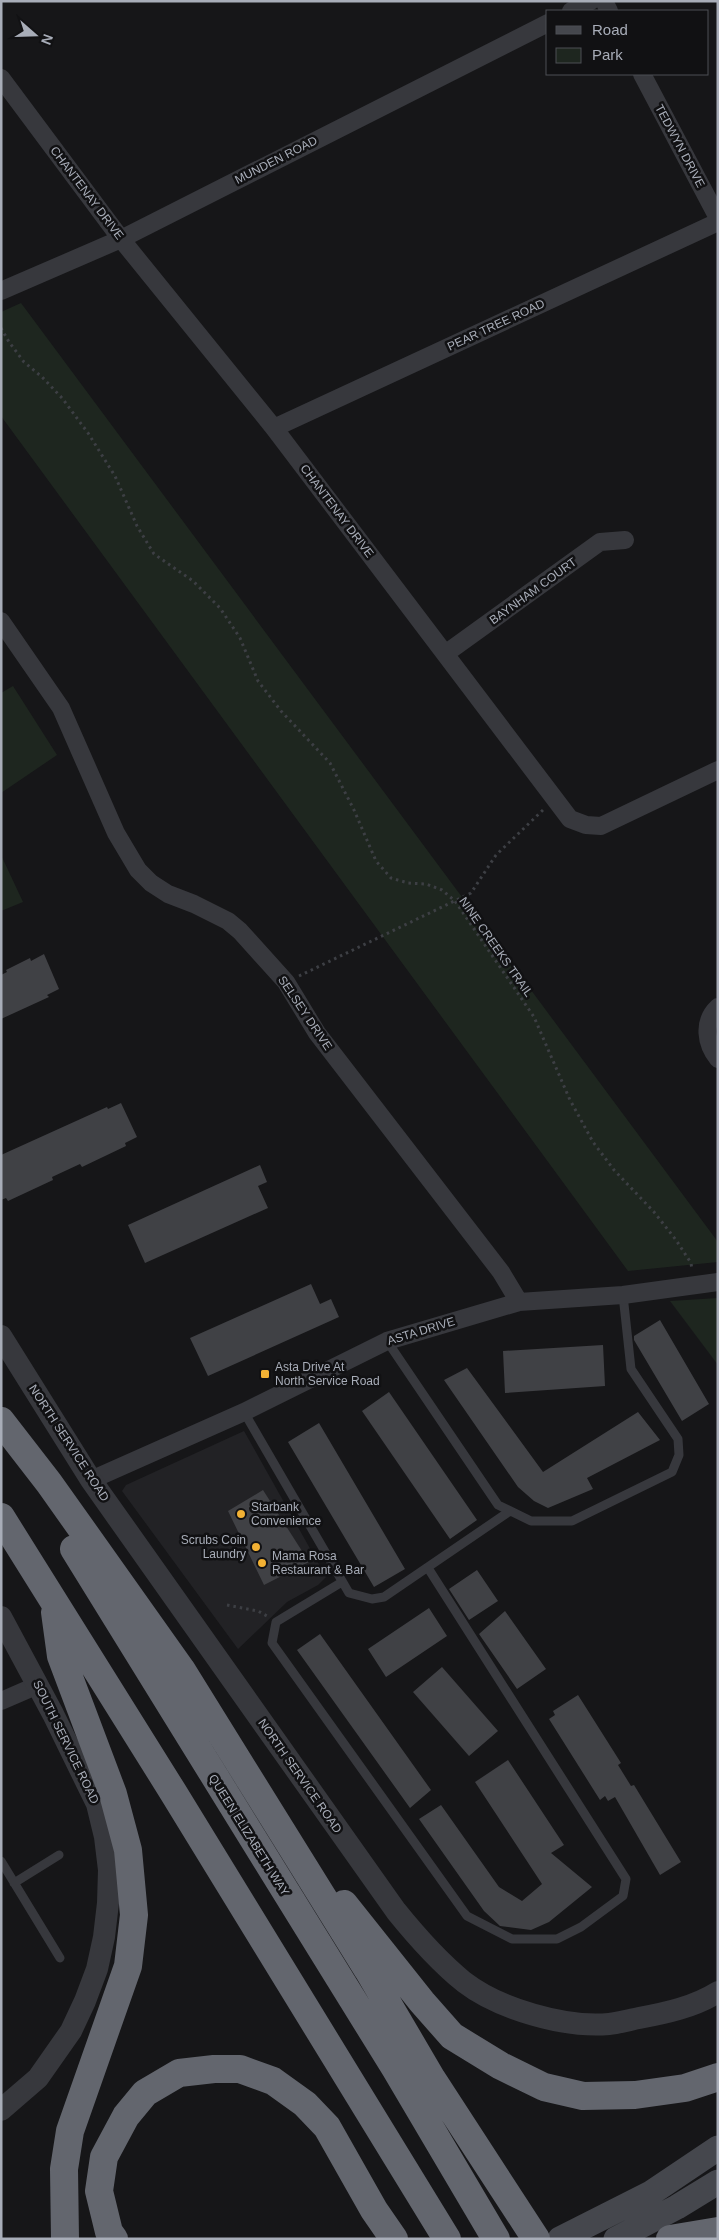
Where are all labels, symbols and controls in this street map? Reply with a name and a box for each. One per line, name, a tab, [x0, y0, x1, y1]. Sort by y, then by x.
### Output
north arrow	[10, 10, 60, 60]
legend	[546, 10, 709, 75]
text: Road	[592, 21, 628, 38]
text: N	[38, 32, 56, 47]
text: Park	[592, 46, 623, 63]
street label: TEDWYN DRIVE	[652, 102, 708, 190]
street label: MUNDEN ROAD	[232, 133, 320, 187]
street label: CHANTENAY DRIVE	[47, 144, 127, 242]
street label: PEAR TREE ROAD	[445, 296, 547, 354]
street label: CHANTENAY DRIVE	[297, 462, 377, 560]
street label: BAYNHAM COURT	[487, 554, 580, 627]
street label: NINE CREEKS TRAIL	[456, 894, 536, 1000]
street label: SELSEY DRIVE	[275, 973, 335, 1053]
street label: ASTA DRIVE	[386, 1314, 456, 1348]
place label: Asta Drive At North Service Road	[275, 1360, 380, 1388]
marker: Asta Drive At North Service Road	[259, 1368, 271, 1380]
street label: NORTH SERVICE ROAD	[26, 1382, 112, 1504]
place label: Starbank Convenience	[251, 1500, 321, 1528]
marker: Starbank Convenience	[235, 1508, 247, 1520]
place label: Scrubs Coin Laundry	[181, 1533, 246, 1561]
marker: Scrubs Coin Laundry	[250, 1541, 262, 1553]
place label: Mama Rosa Restaurant & Bar	[272, 1549, 364, 1577]
marker: Mama Rosa Restaurant & Bar	[256, 1557, 268, 1569]
street label: SOUTH SERVICE ROAD	[30, 1678, 102, 1806]
street label: NORTH SERVICE ROAD	[255, 1716, 345, 1836]
street label: QUEEN ELIZABETH WAY	[206, 1772, 292, 1898]

